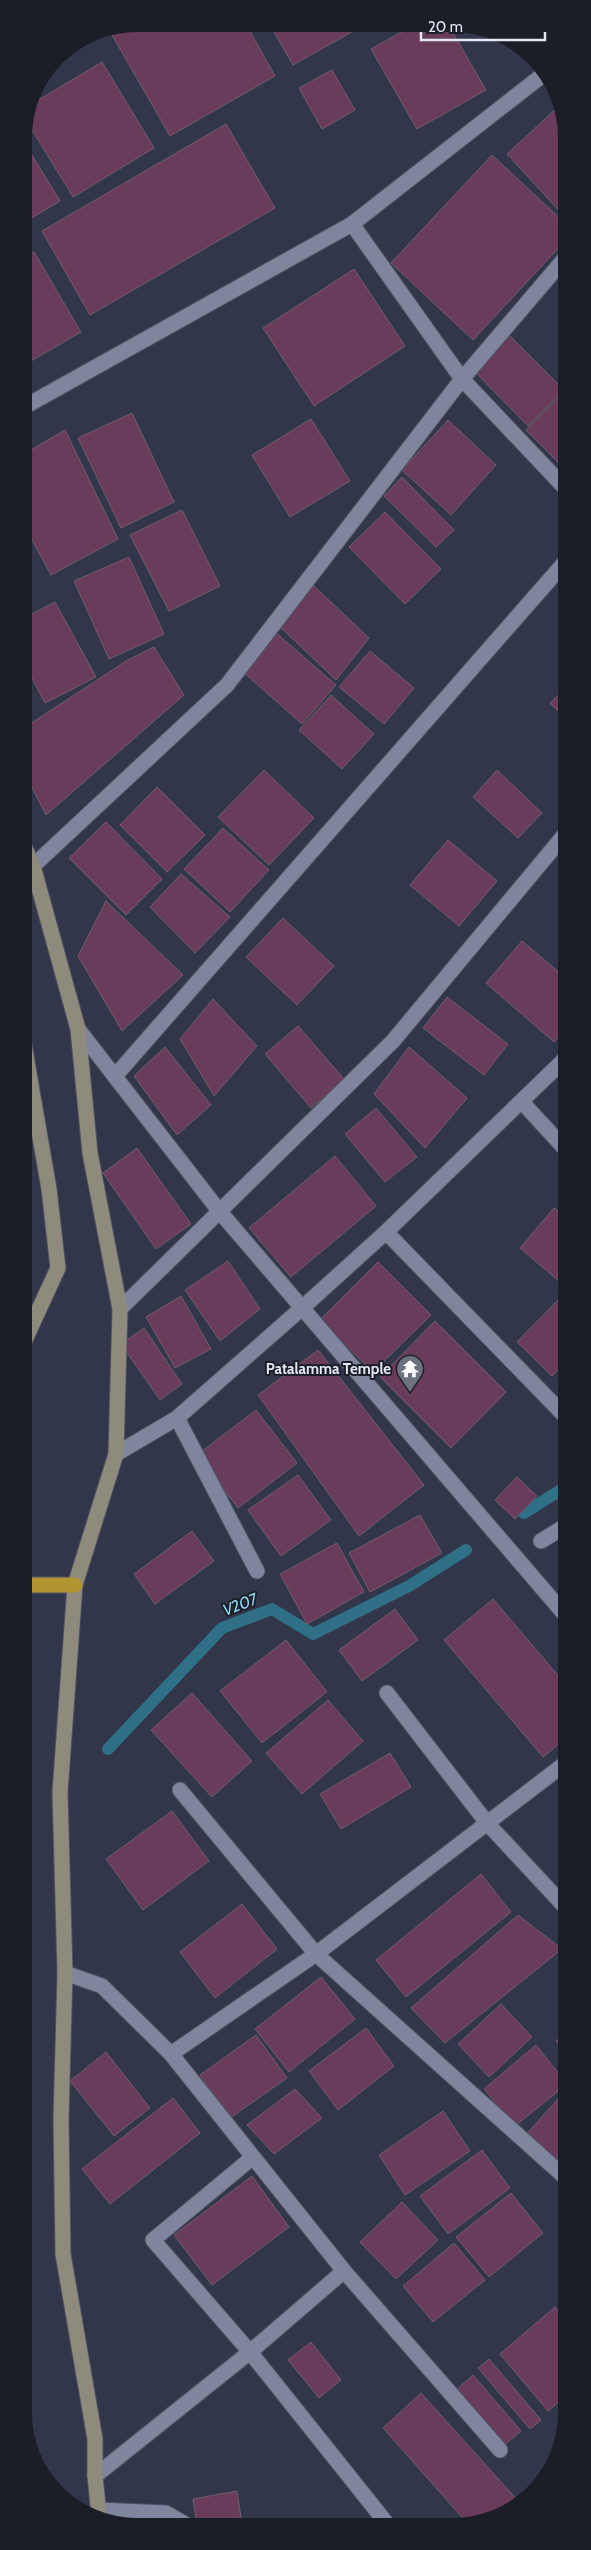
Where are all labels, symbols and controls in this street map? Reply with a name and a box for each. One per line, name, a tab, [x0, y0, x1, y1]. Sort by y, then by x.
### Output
scale bar	[421, 10, 545, 42]
text: 20 m	[428, 18, 463, 36]
temple icon: Patalamma Temple	[395, 1354, 425, 1393]
place label: Patalamma Temple	[266, 1360, 391, 1378]
water label: V207	[220, 1589, 261, 1620]

